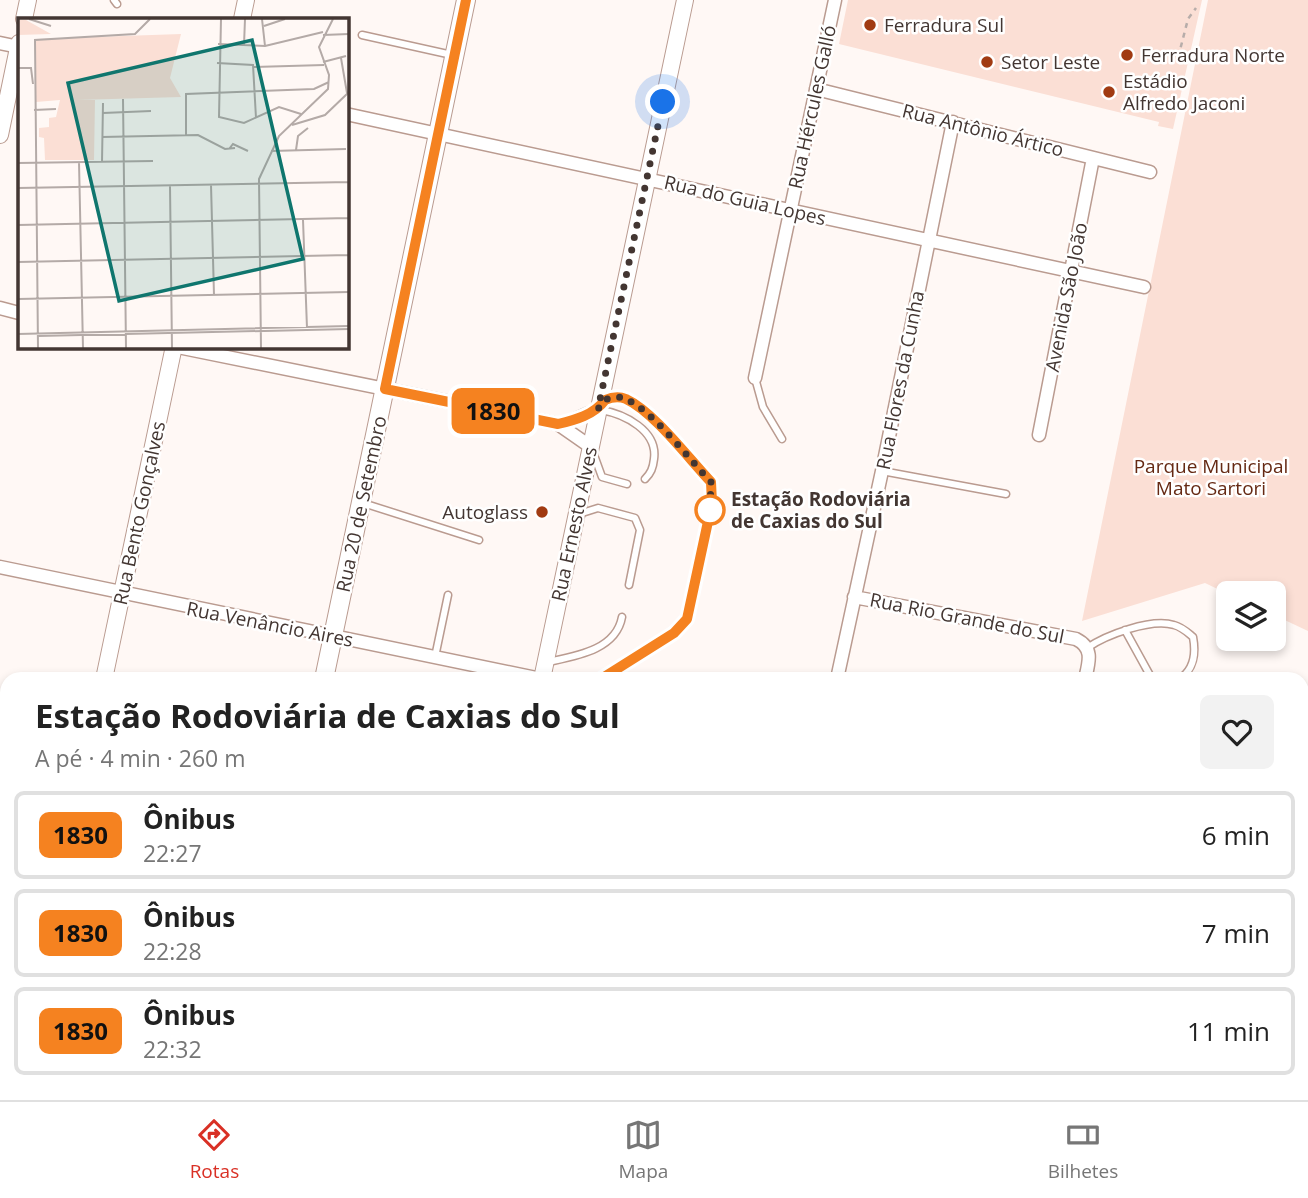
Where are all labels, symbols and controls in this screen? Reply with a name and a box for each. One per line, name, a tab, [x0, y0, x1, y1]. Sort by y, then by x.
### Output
place label: Ferradura Sul	[884, 12, 1004, 38]
marker: Ferradura Sul	[862, 17, 878, 33]
inset map	[18, 18, 348, 348]
street label: Rua Hércules Galló	[782, 23, 842, 191]
place label: Ferradura Norte	[1141, 42, 1285, 68]
marker: Ferradura Norte	[1119, 47, 1135, 63]
place label: Setor Leste	[1001, 49, 1100, 75]
marker: Setor Leste	[979, 54, 995, 70]
place label: Estádio Alfredo Jaconi	[1123, 68, 1245, 116]
your location	[645, 84, 680, 119]
marker: Estádio Alfredo Jaconi	[1101, 84, 1117, 100]
street label: Rua Antônio Ártico	[900, 97, 1066, 163]
street label: Rua do Guia Lopes	[662, 169, 828, 231]
street label: Avenida São João	[1039, 220, 1093, 374]
street label: Rua Flores da Cunha	[870, 288, 930, 472]
line badge: 1830	[444, 388, 542, 434]
text: 1830	[466, 394, 520, 427]
street label: Rua 20 de Setembro	[330, 413, 392, 595]
street label: Rua Bento Gonçalves	[107, 419, 171, 607]
street label: Rua Ernesto Alves	[545, 444, 603, 604]
park label: Parque Municipal Mato Sartori	[1134, 453, 1288, 501]
place label: Estação Rodoviária de Caxias do Sul	[731, 486, 911, 534]
marker: Estação Rodoviária de Caxias do Sul	[695, 495, 725, 525]
place label: Autoglass	[442, 499, 528, 525]
marker: Autoglass	[534, 504, 550, 520]
map controls	[1216, 581, 1286, 651]
button: layers	[1216, 581, 1286, 651]
street label: Rua Rio Grande do Sul	[868, 586, 1066, 650]
street label: Rua Venâncio Aires	[184, 595, 356, 653]
text: Estação Rodoviária de Caxias do Sul	[35, 693, 620, 738]
button: heart	[1200, 695, 1274, 769]
text: A pé · 4 min · 260 m	[35, 742, 246, 774]
text: Ônibus	[143, 801, 235, 837]
text: 6 min	[1202, 817, 1270, 853]
text: 1830	[53, 818, 108, 851]
text: 22:27	[143, 837, 202, 869]
text: Ônibus	[143, 899, 235, 935]
text: 7 min	[1202, 915, 1270, 951]
text: 1830	[53, 916, 108, 949]
text: 22:28	[143, 935, 202, 967]
text: Ônibus	[143, 997, 235, 1033]
text: 11 min	[1187, 1013, 1270, 1049]
text: 1830	[53, 1014, 108, 1047]
text: 22:32	[143, 1033, 202, 1065]
tab: Rotas	[190, 1116, 239, 1184]
tab: Mapa	[618, 1116, 668, 1184]
tab: Bilhetes	[1048, 1116, 1118, 1184]

